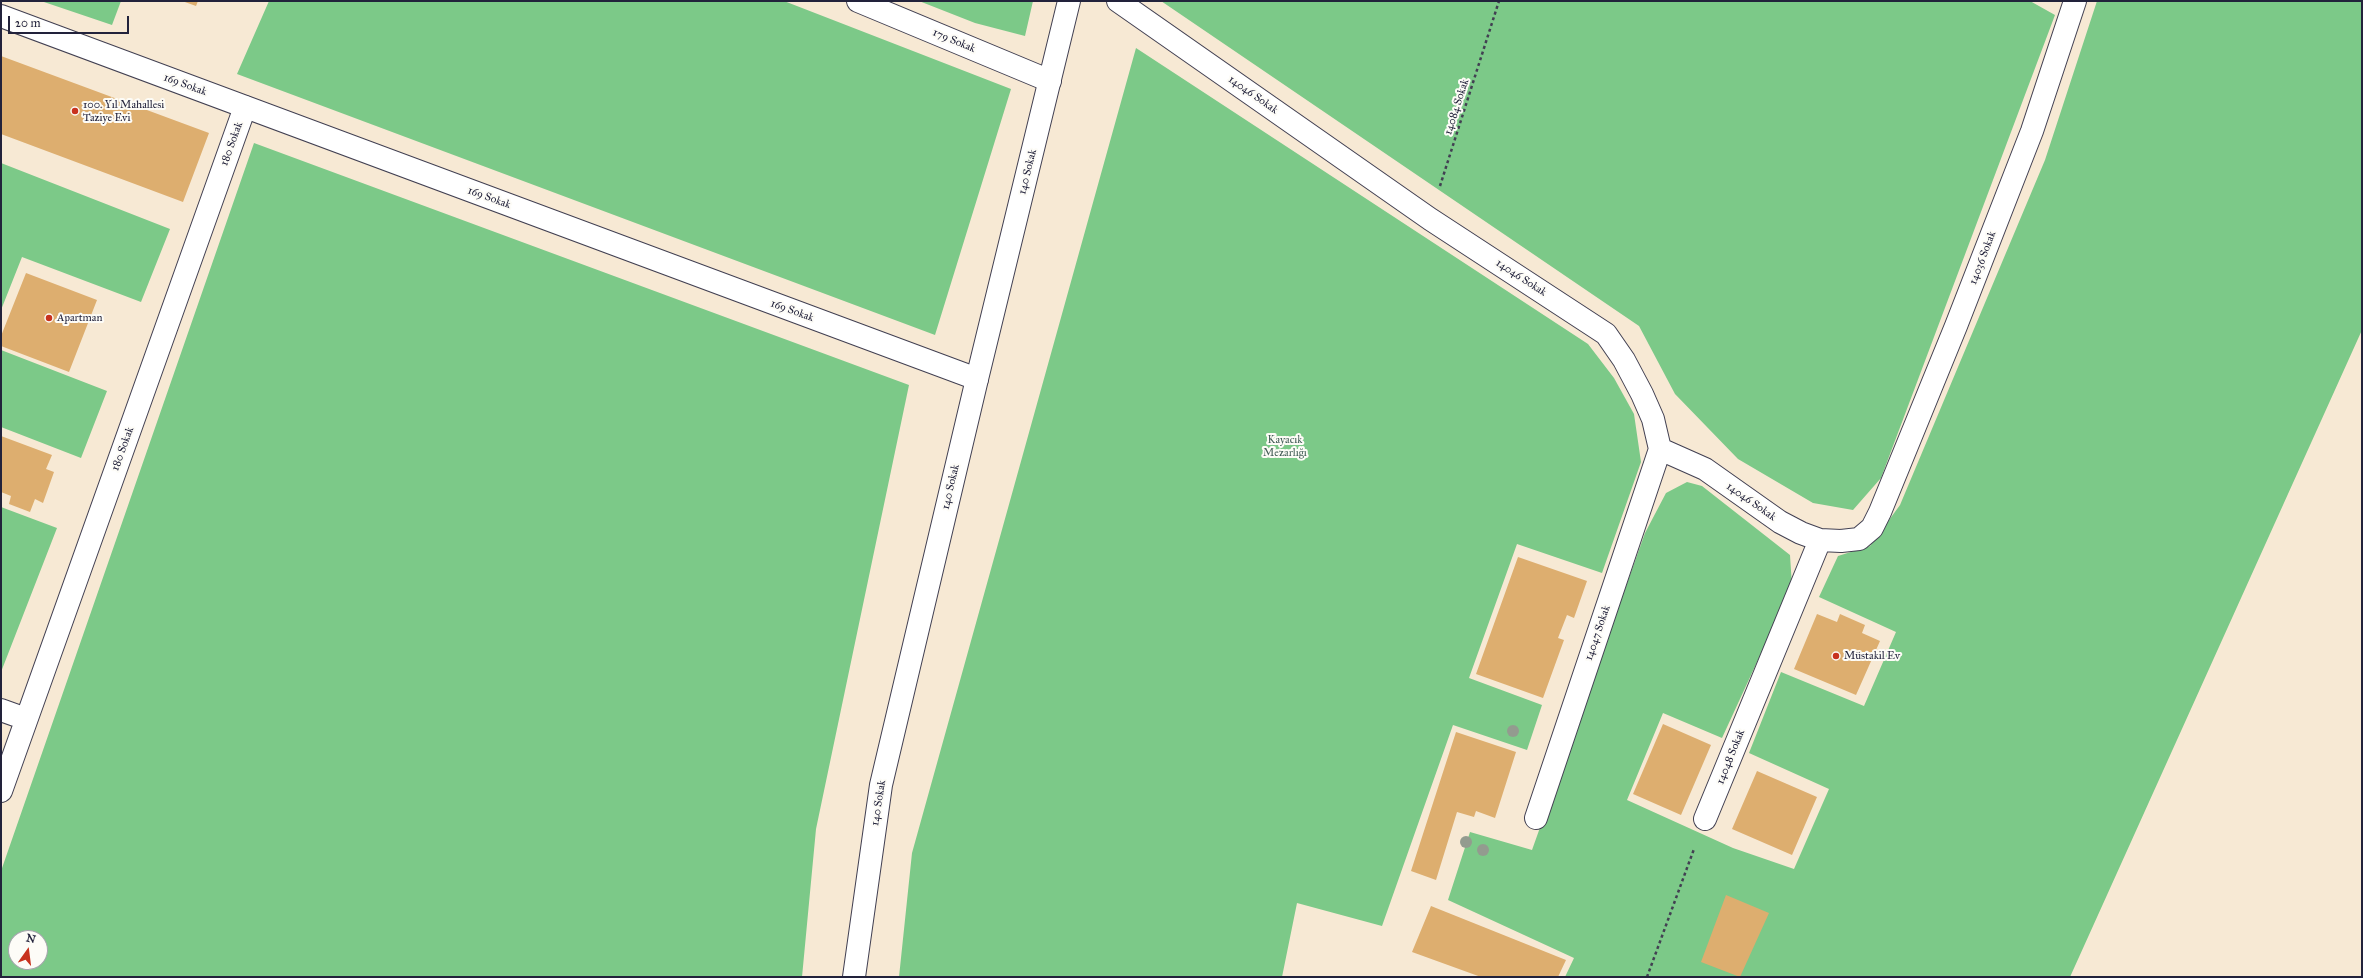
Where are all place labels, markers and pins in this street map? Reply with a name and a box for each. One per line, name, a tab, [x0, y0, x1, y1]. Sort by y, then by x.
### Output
place label: 100. Yıl Mahallesi Taziye Evi	[83, 98, 164, 124]
marker: 100. Yıl Mahallesi Taziye Evi	[70, 106, 80, 116]
place label: Apartman	[57, 311, 102, 325]
marker: Apartman	[44, 313, 54, 323]
place label: Müstakil Ev	[1844, 649, 1900, 663]
marker: Müstakil Ev	[1831, 651, 1841, 661]

